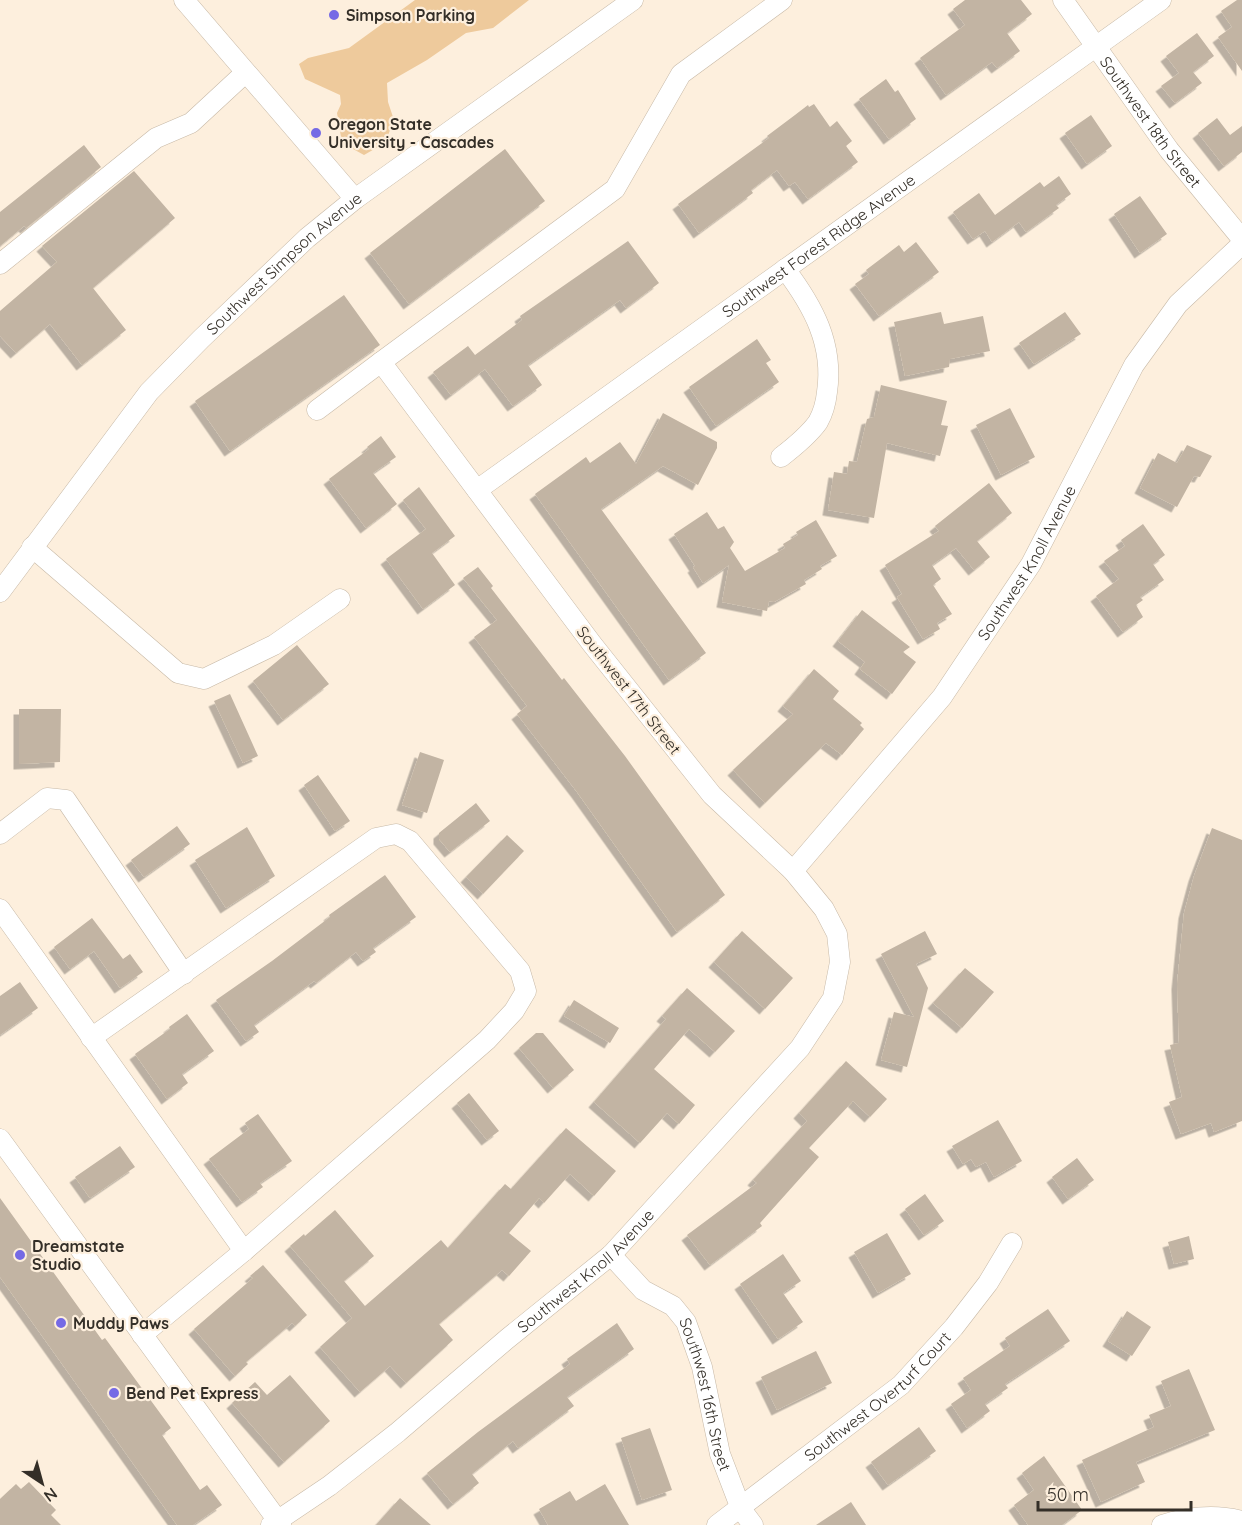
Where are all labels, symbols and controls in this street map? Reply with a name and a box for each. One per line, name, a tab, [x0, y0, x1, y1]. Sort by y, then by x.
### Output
place label: Simpson Parking	[346, 5, 475, 25]
marker: Simpson Parking	[327, 8, 341, 22]
street label: Southwest 18th Street	[1096, 52, 1205, 191]
place label: Oregon State University - Cascades	[328, 114, 494, 152]
marker: Oregon State University - Cascades	[309, 126, 323, 140]
street label: Southwest Forest Ridge Avenue	[718, 169, 919, 321]
street label: Southwest Simpson Avenue	[202, 188, 365, 339]
street label: Southwest Knoll Avenue	[973, 482, 1080, 644]
street label: Southwest 17th Street	[573, 622, 685, 758]
street label: Southwest Knoll Avenue	[513, 1205, 658, 1337]
place label: Dreamstate Studio	[32, 1236, 125, 1274]
marker: Dreamstate Studio	[13, 1248, 27, 1262]
place label: Muddy Paws	[73, 1313, 169, 1333]
street label: Southwest 16th Street	[675, 1315, 736, 1474]
marker: Muddy Paws	[54, 1316, 68, 1330]
street label: Southwest Overturf Court	[800, 1327, 955, 1465]
place label: Bend Pet Express	[126, 1383, 259, 1403]
marker: Bend Pet Express	[107, 1386, 121, 1400]
north arrow	[12, 1453, 72, 1513]
scale bar	[1038, 1474, 1191, 1512]
text: 50 m	[1047, 1483, 1089, 1506]
text: N	[40, 1484, 61, 1507]

